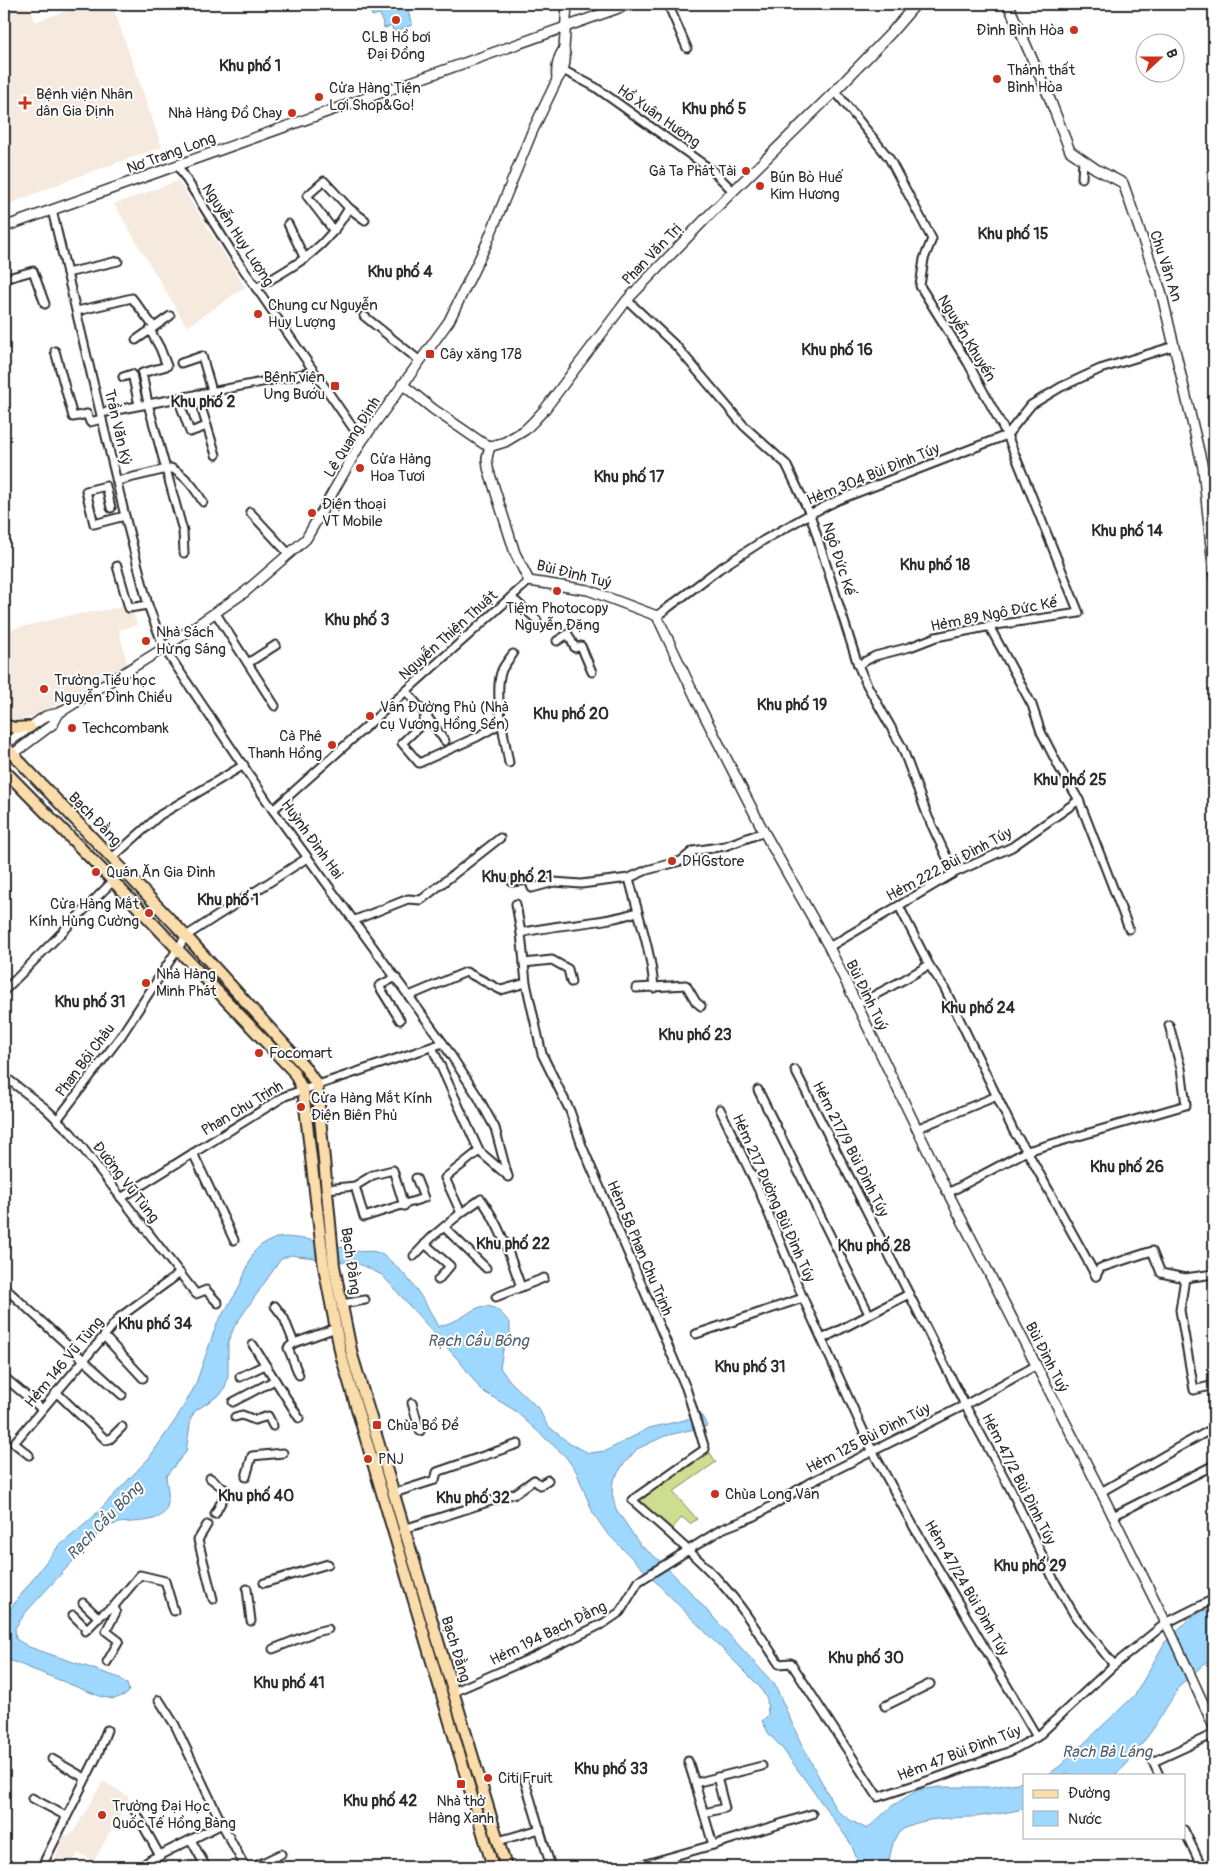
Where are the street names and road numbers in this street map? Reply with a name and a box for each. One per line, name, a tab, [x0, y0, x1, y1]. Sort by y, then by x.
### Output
street label: Hồ Xuân Hương	[613, 81, 704, 152]
street label: Nơ Trang Long	[124, 129, 218, 178]
street label: Nguyễn Huy Lượng	[197, 180, 278, 290]
street label: Phan Văn Trị	[618, 219, 687, 289]
street label: Chu Văn An	[1145, 228, 1186, 304]
street label: Nguyễn Khuyến	[933, 291, 1000, 385]
street label: Trần Văn Kỷ	[100, 387, 136, 467]
street label: Lê Quang Định	[320, 393, 385, 481]
street label: Hẻm 304 Bùi Đình Túy	[804, 439, 943, 510]
street label: Ngô Đức Kế	[818, 520, 860, 599]
street label: Bùi Đình Tuý	[535, 556, 614, 593]
street label: Nguyễn Thiện Thuật	[395, 586, 502, 685]
street label: Hẻm 89 Ngô Đức Kế	[929, 593, 1060, 636]
street label: Bạch Đằng	[64, 788, 125, 850]
street label: Huỳnh Đình Hai	[276, 796, 347, 883]
street label: Hẻm 222 Bùi Đình Túy	[883, 823, 1016, 906]
street label: Bùi Đình Tuý	[841, 957, 892, 1034]
street label: Phan Bội Châu	[52, 1020, 119, 1101]
street label: Phan Chu Trinh	[198, 1077, 287, 1140]
street label: Hẻm 217/9 Bùi Đình Túy	[808, 1078, 893, 1221]
street label: Hẻm 217 Đường Bùi Đình Túy	[728, 1111, 819, 1286]
street label: Đường Vũ Tùng	[88, 1138, 163, 1227]
street label: Hẻm 58 Phan Chu Trinh	[602, 1178, 677, 1319]
street label: Bạch Đằng	[336, 1226, 365, 1296]
street label: Hẻm 146 Vũ Tùng	[21, 1313, 108, 1412]
street label: Bùi Đình Tuý	[1021, 1319, 1073, 1396]
street label: Hẻm 125 Bùi Đình Túy	[803, 1399, 934, 1478]
street label: Hẻm 47/2 Bùi Đình Túy	[977, 1410, 1060, 1549]
street label: Hẻm 47/24 Bùi Đình Túy	[920, 1517, 1013, 1660]
street label: Hẻm 194 Bạch Đằng	[487, 1597, 610, 1670]
street label: Bạch Đằng	[437, 1614, 475, 1684]
street label: Hẻm 47 Bùi Đình Túy	[895, 1721, 1024, 1786]

